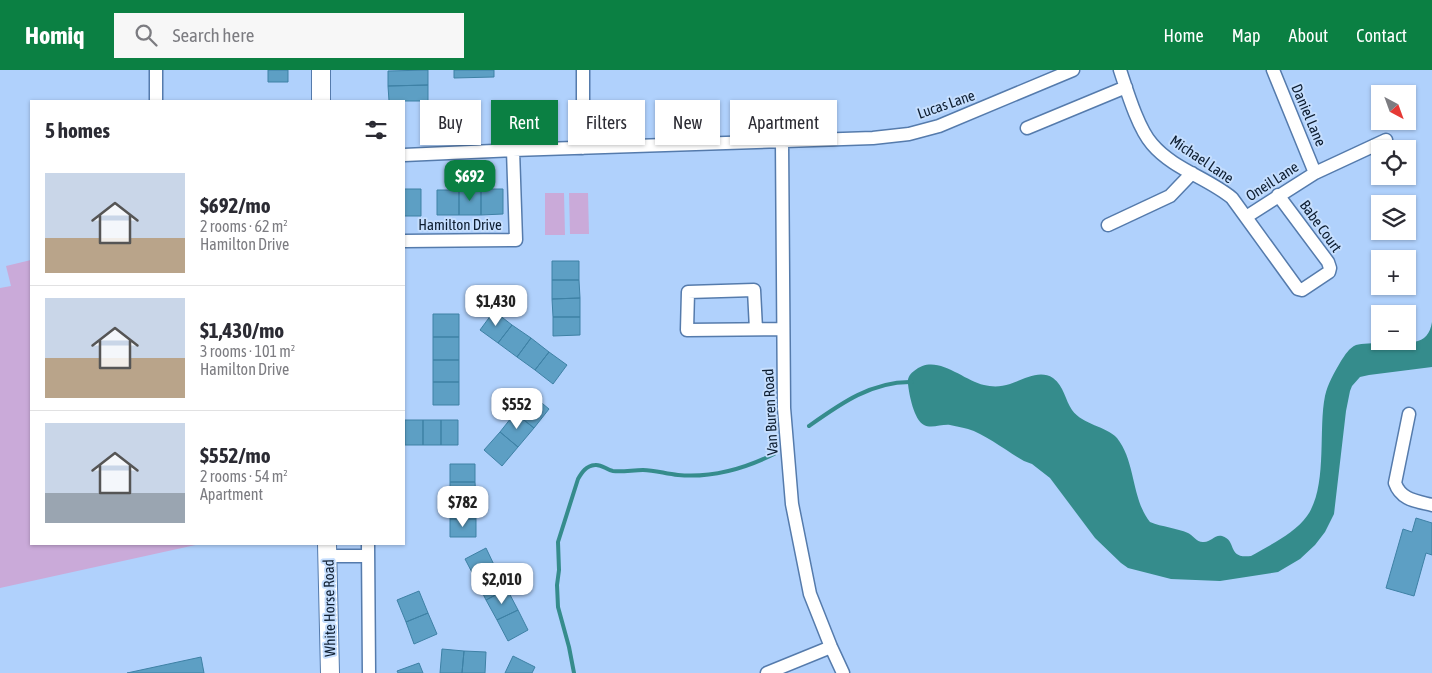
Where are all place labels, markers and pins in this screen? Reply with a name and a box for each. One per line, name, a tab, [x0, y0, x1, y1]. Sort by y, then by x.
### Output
pin: $692	[440, 160, 500, 202]
pin: $1,430	[455, 284, 537, 327]
pin: $552	[487, 388, 547, 430]
pin: $782	[433, 486, 493, 528]
pin: $2,010	[461, 562, 543, 605]

